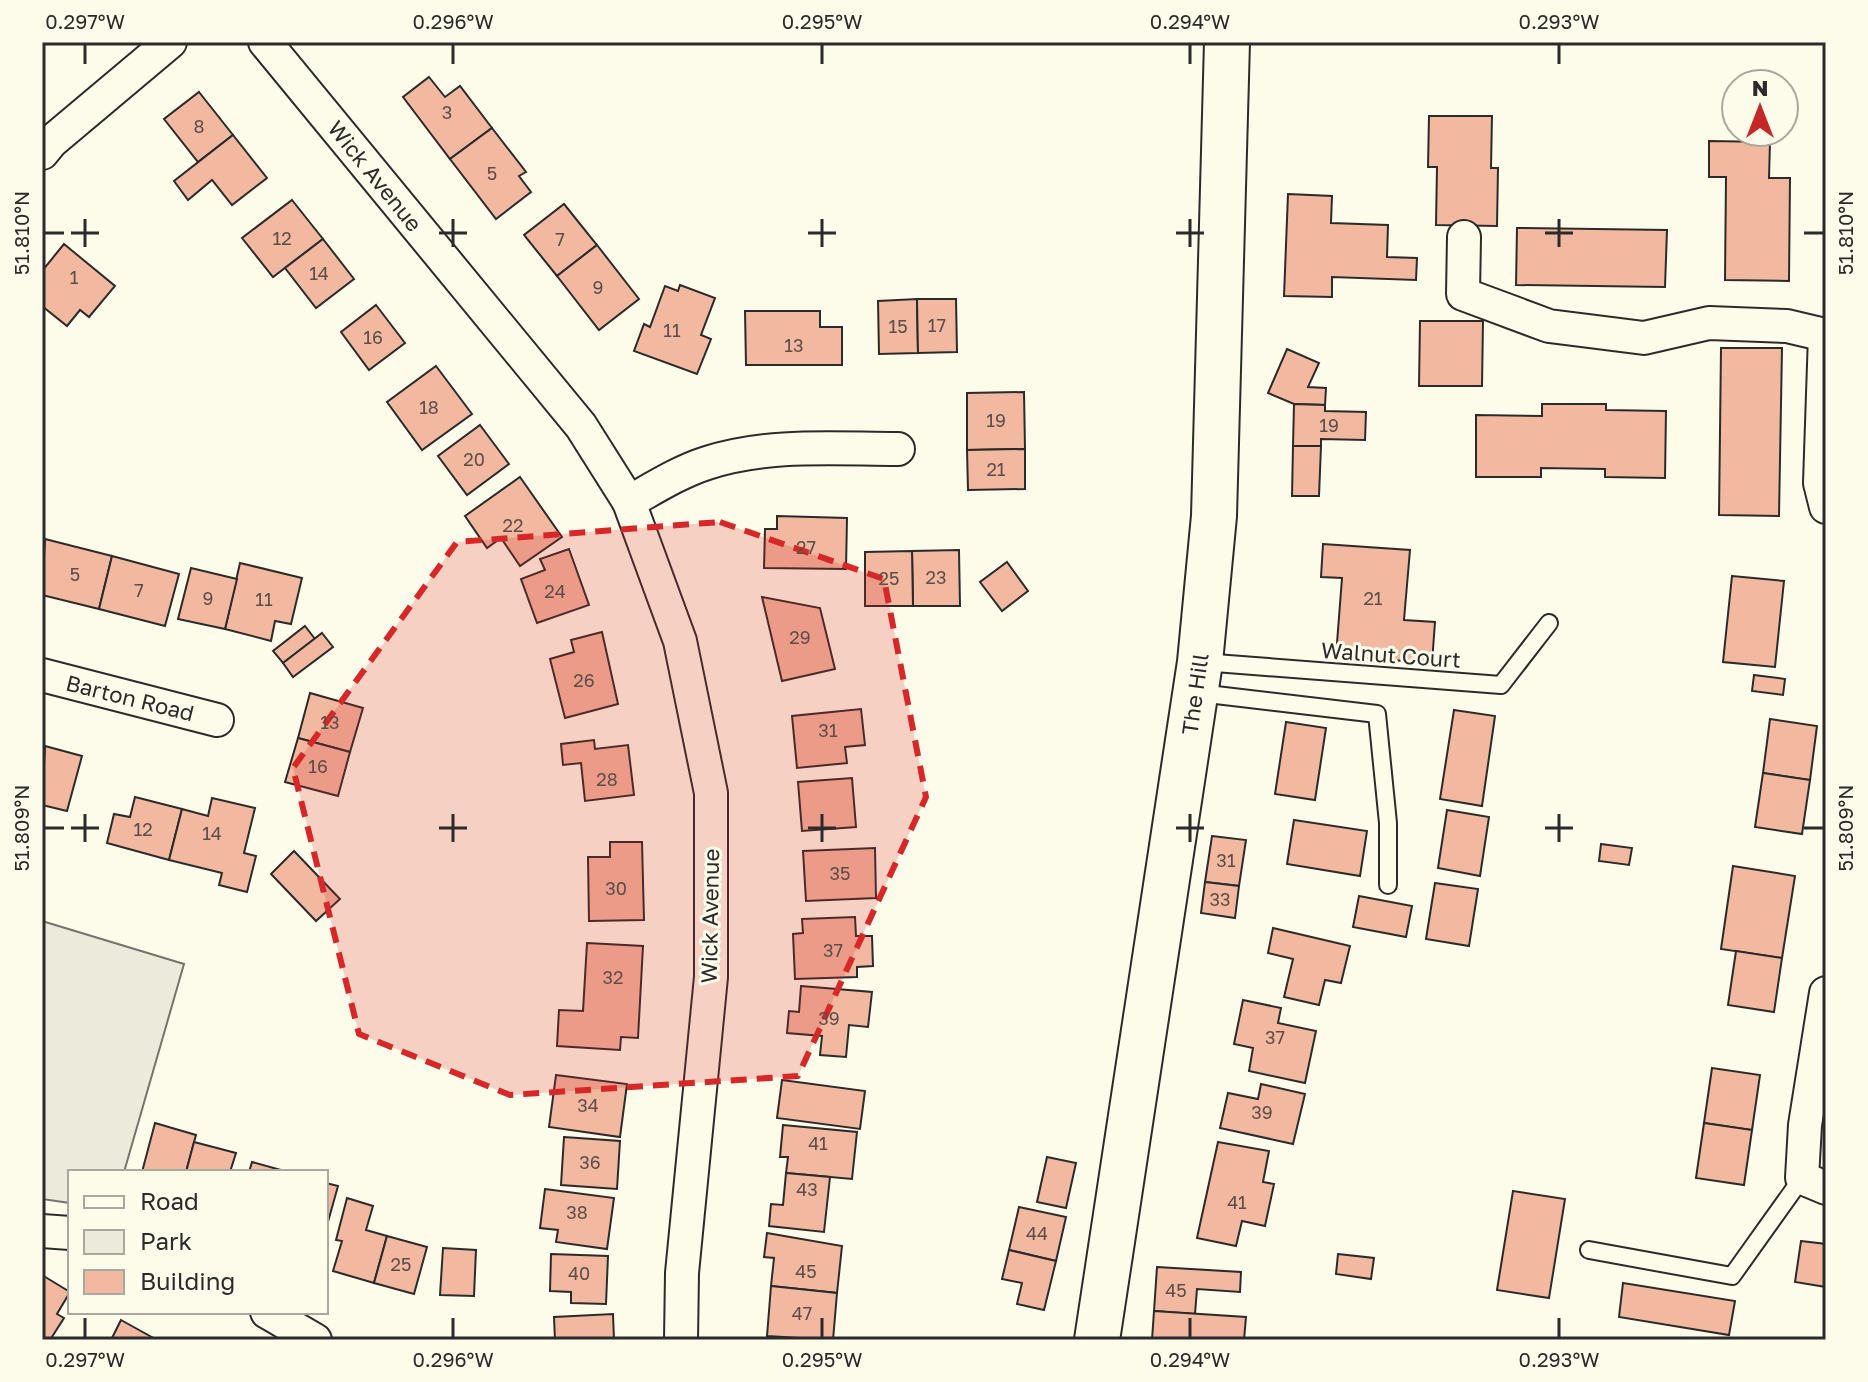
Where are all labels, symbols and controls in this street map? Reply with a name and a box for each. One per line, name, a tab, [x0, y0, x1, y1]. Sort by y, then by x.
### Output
text: 0.297°W	[45, 9, 125, 33]
text: 0.296°W	[412, 9, 494, 33]
text: 0.295°W	[782, 9, 862, 33]
text: 0.294°W	[1150, 9, 1230, 33]
text: 0.293°W	[1519, 9, 1599, 33]
north arrow	[1720, 68, 1800, 148]
text: N	[1752, 74, 1768, 101]
house number: 3	[442, 101, 452, 123]
house number: 8	[194, 115, 204, 137]
street label: Wick Avenue	[323, 115, 428, 236]
house number: 5	[487, 162, 497, 184]
text: 51.810°N	[9, 191, 33, 275]
text: 51.810°N	[1833, 191, 1857, 275]
house number: 12	[272, 227, 292, 249]
house number: 7	[555, 228, 565, 250]
house number: 14	[309, 262, 329, 284]
house number: 1	[70, 266, 79, 288]
house number: 9	[593, 276, 603, 298]
house number: 17	[928, 314, 946, 336]
house number: 15	[888, 315, 908, 337]
house number: 11	[663, 319, 681, 341]
house number: 16	[363, 326, 383, 348]
house number: 13	[784, 334, 804, 356]
house number: 18	[419, 396, 439, 418]
house number: 19	[986, 409, 1006, 431]
house number: 19	[1319, 414, 1339, 436]
house number: 20	[463, 448, 485, 470]
house number: 21	[986, 458, 1006, 480]
house number: 22	[503, 514, 523, 536]
house number: 27	[796, 536, 816, 558]
house number: 5	[70, 563, 80, 585]
house number: 23	[926, 566, 946, 588]
house number: 25	[879, 567, 899, 589]
house number: 7	[134, 579, 144, 601]
house number: 24	[544, 580, 566, 602]
house number: 9	[203, 587, 213, 609]
house number: 21	[1363, 587, 1383, 609]
house number: 11	[255, 588, 273, 610]
house number: 29	[789, 626, 811, 648]
street label: Walnut Court	[1320, 636, 1462, 673]
street label: The Hill	[1175, 651, 1214, 736]
street label: Barton Road	[63, 669, 197, 726]
house number: 26	[573, 669, 595, 691]
house number: 13	[320, 711, 340, 733]
house number: 31	[818, 719, 838, 741]
house number: 16	[308, 755, 328, 777]
house number: 28	[596, 768, 618, 790]
text: 51.809°N	[9, 785, 33, 872]
text: 51.809°N	[1833, 785, 1857, 872]
house number: 12	[133, 818, 153, 840]
house number: 14	[202, 822, 222, 844]
street label: Wick Avenue	[695, 848, 724, 984]
house number: 31	[1216, 849, 1236, 871]
house number: 35	[830, 862, 850, 884]
house number: 30	[605, 877, 627, 899]
house number: 33	[1209, 888, 1231, 910]
house number: 37	[823, 939, 843, 961]
house number: 32	[603, 966, 623, 988]
house number: 39	[818, 1007, 840, 1029]
house number: 37	[1265, 1026, 1285, 1048]
house number: 34	[577, 1094, 599, 1116]
house number: 39	[1251, 1101, 1273, 1123]
house number: 41	[808, 1132, 828, 1154]
house number: 36	[579, 1151, 601, 1173]
legend	[68, 1170, 328, 1314]
house number: 43	[796, 1178, 818, 1200]
text: Road	[140, 1186, 199, 1215]
house number: 41	[1227, 1191, 1247, 1213]
house number: 38	[566, 1201, 588, 1223]
house number: 44	[1026, 1222, 1048, 1244]
text: Park	[140, 1226, 192, 1255]
house number: 25	[391, 1253, 411, 1275]
house number: 45	[795, 1260, 817, 1282]
house number: 40	[568, 1262, 590, 1284]
text: Building	[140, 1266, 235, 1295]
house number: 45	[1165, 1279, 1187, 1301]
house number: 47	[792, 1302, 812, 1324]
text: 0.297°W	[45, 1347, 125, 1371]
text: 0.296°W	[412, 1347, 494, 1371]
text: 0.295°W	[782, 1347, 862, 1371]
text: 0.294°W	[1150, 1347, 1230, 1371]
text: 0.293°W	[1519, 1347, 1599, 1371]

